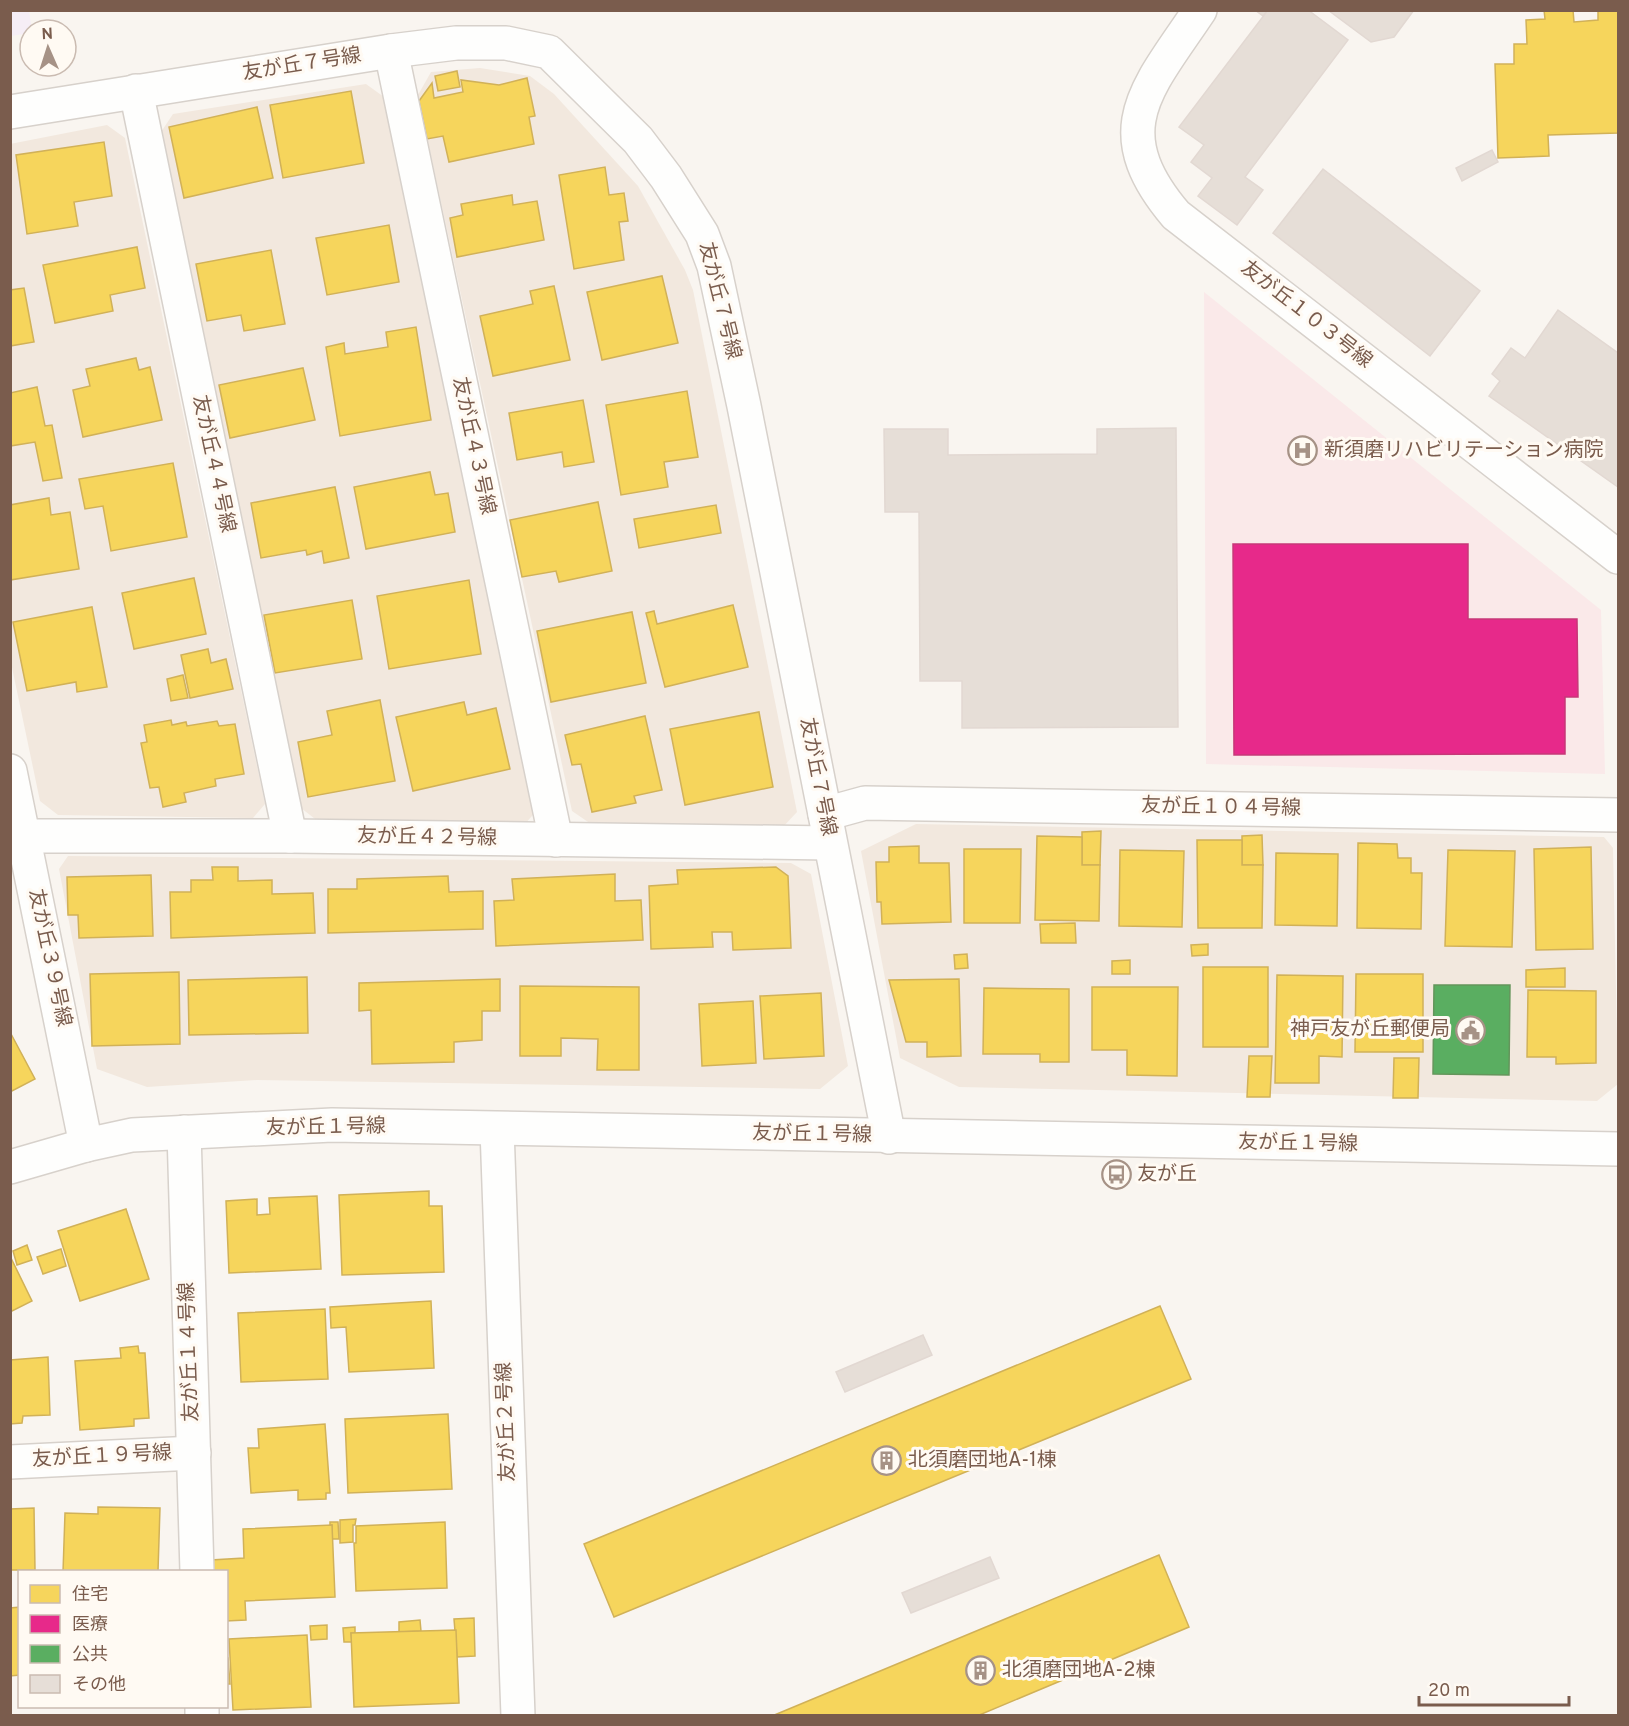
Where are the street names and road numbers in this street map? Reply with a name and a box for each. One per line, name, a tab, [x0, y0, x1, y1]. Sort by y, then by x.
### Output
street label: 友が丘７号線	[241, 43, 363, 87]
street label: 友が丘７号線	[692, 240, 746, 362]
street label: 友が丘１０３号線	[1235, 256, 1377, 374]
street label: 友が丘４３号線	[446, 375, 500, 517]
street label: 友が丘４４号線	[186, 393, 240, 535]
street label: 友が丘７号線	[793, 716, 841, 838]
street label: 友が丘１０４号線	[1141, 794, 1301, 822]
street label: 友が丘４２号線	[357, 824, 497, 852]
street label: 友が丘３９号線	[22, 887, 76, 1029]
street label: 友が丘１号線	[266, 1114, 386, 1142]
street label: 友が丘１号線	[752, 1121, 872, 1149]
street label: 友が丘１号線	[1238, 1130, 1358, 1158]
street label: 友が丘１４号線	[175, 1282, 205, 1422]
street label: 友が丘２号線	[492, 1362, 522, 1482]
street label: 友が丘１９号線	[31, 1440, 173, 1474]

